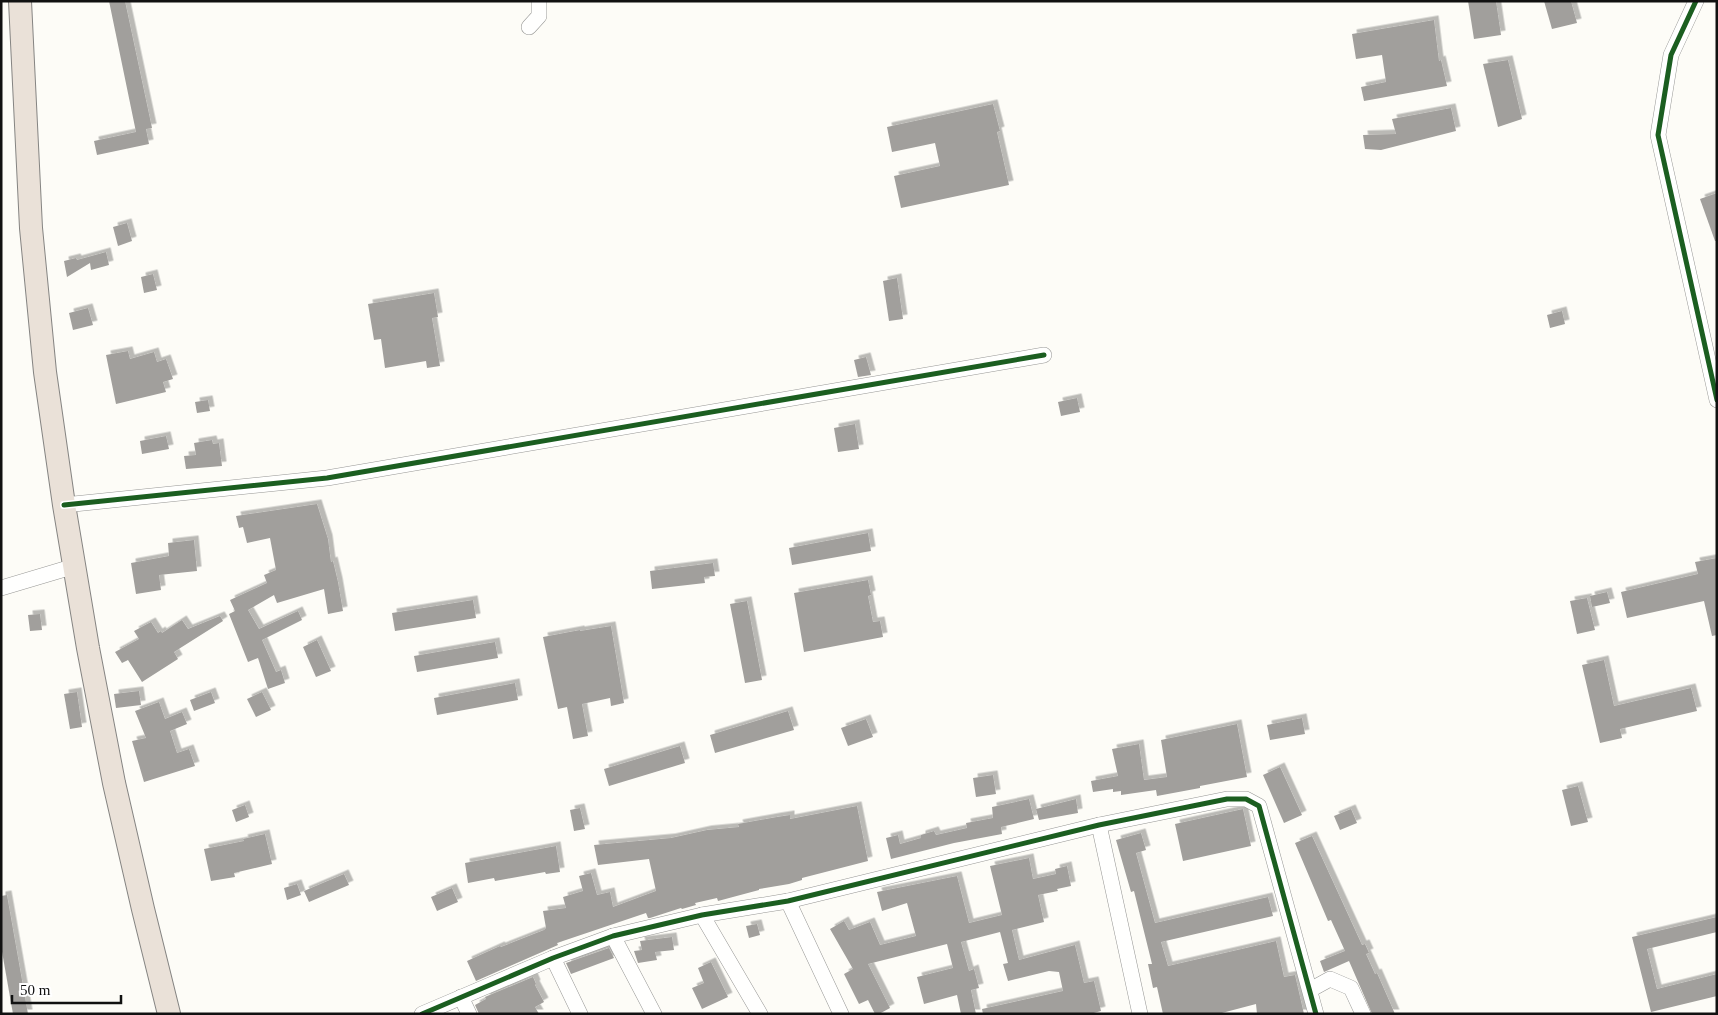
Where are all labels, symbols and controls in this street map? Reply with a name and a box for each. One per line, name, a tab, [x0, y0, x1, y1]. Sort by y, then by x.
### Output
scale bar	[12, 972, 121, 1004]
text: 50 m	[20, 982, 51, 998]

